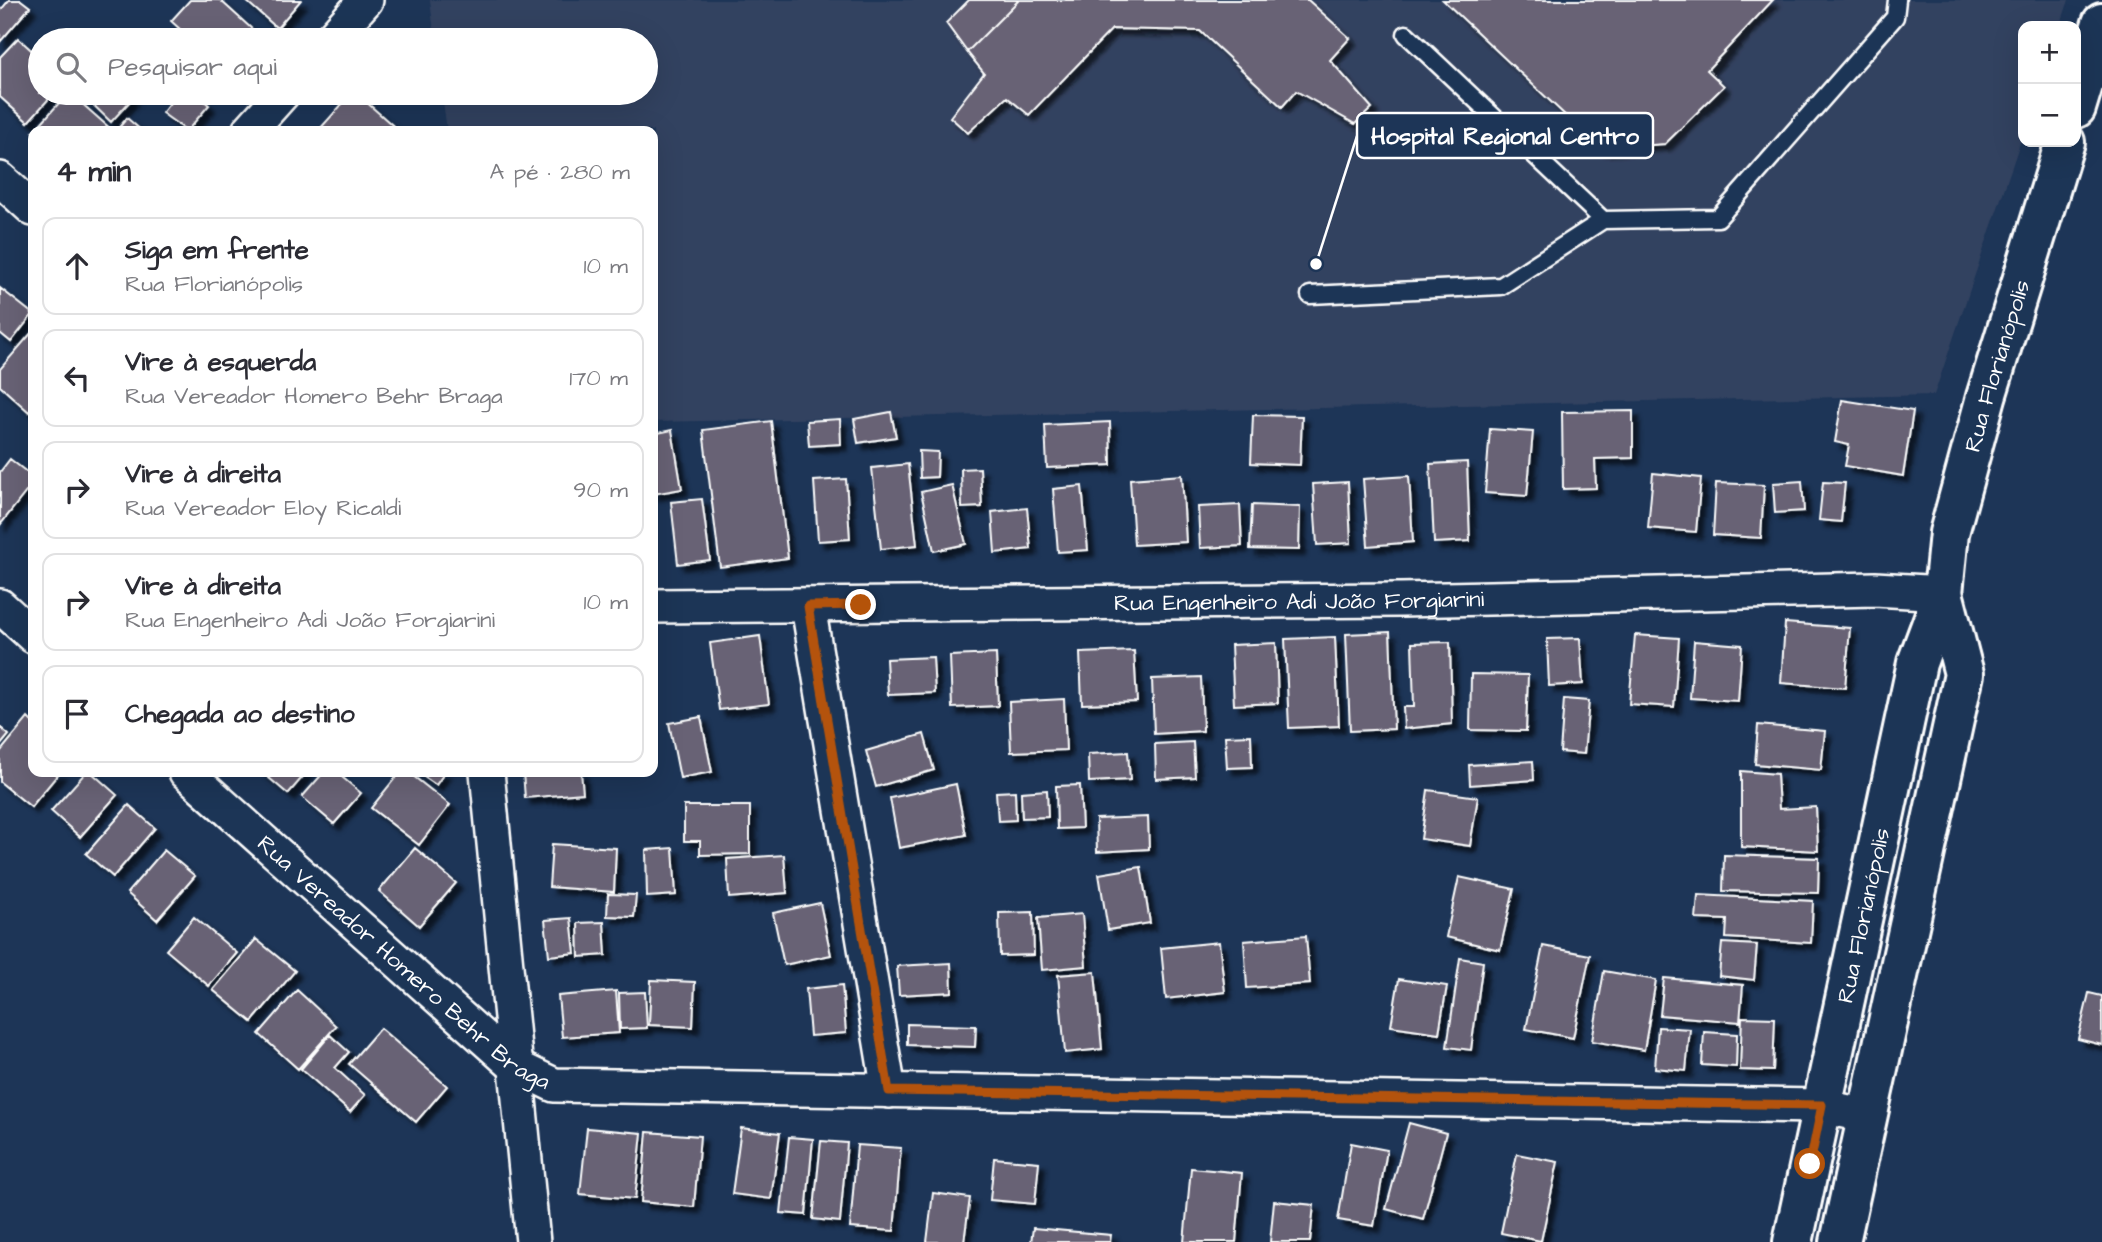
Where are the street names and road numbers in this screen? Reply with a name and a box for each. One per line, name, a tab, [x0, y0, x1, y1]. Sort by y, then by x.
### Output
street label: Rua Florianópolis	[1957, 276, 2038, 456]
street label: Rua Engenheiro Adi João Forgiarini	[1114, 583, 1485, 620]
street label: Rua Florianópolis	[1830, 825, 1898, 1006]
street label: Rua Vereador Homero Behr Braga	[250, 828, 556, 1098]

